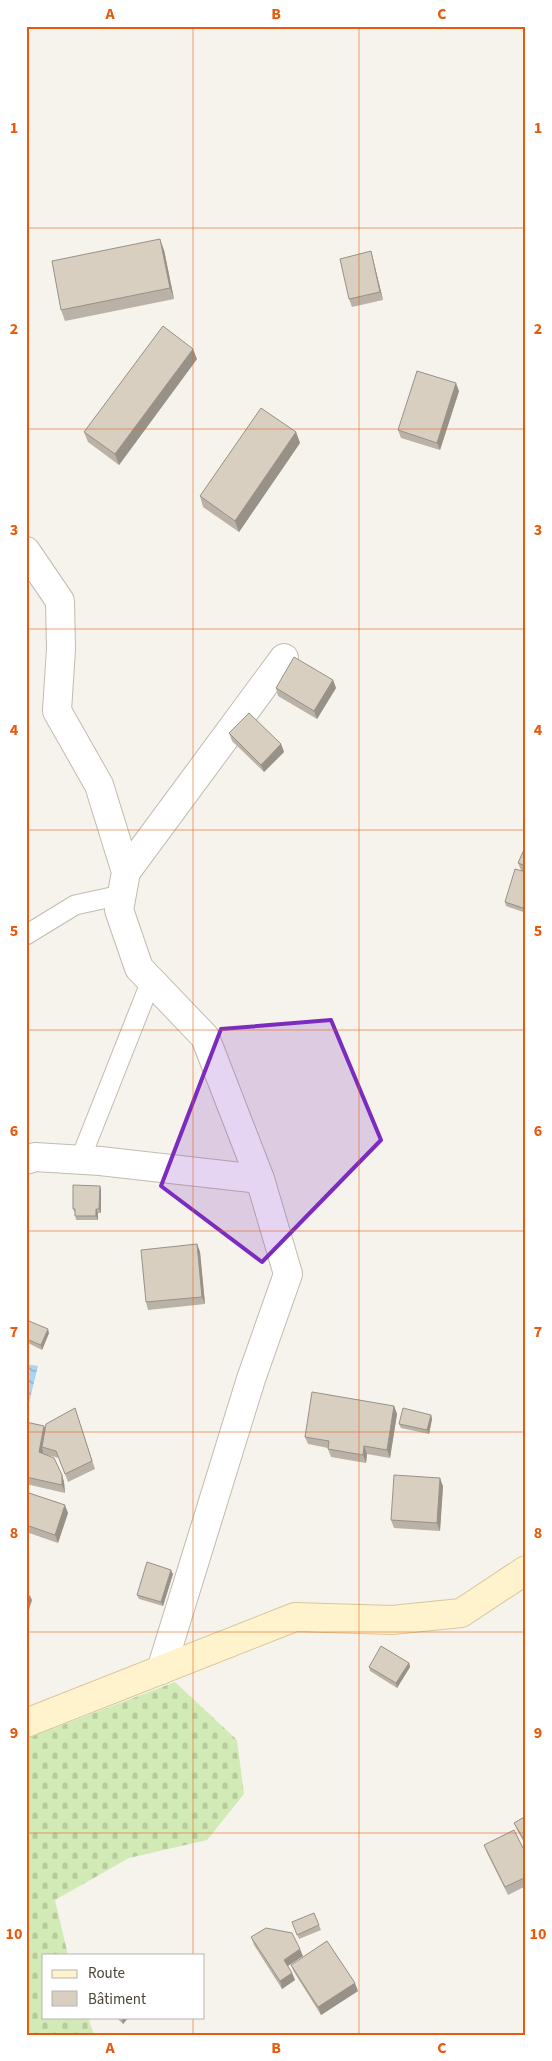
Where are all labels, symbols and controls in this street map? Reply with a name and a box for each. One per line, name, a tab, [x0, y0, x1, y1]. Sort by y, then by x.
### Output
text: A	[104, 3, 115, 25]
text: B	[271, 3, 281, 25]
text: C	[437, 3, 447, 25]
text: 1	[10, 117, 18, 139]
text: 1	[534, 117, 542, 139]
text: 2	[10, 318, 18, 340]
text: 2	[534, 318, 542, 340]
text: 3	[10, 519, 18, 541]
text: 3	[534, 519, 542, 541]
text: 4	[10, 719, 19, 741]
text: 4	[534, 719, 543, 741]
text: 5	[10, 920, 18, 942]
text: 5	[534, 920, 542, 942]
text: 6	[10, 1120, 18, 1142]
text: 6	[534, 1120, 542, 1142]
text: 7	[10, 1321, 18, 1343]
text: 7	[534, 1321, 542, 1343]
text: 8	[10, 1522, 18, 1544]
text: 8	[534, 1522, 542, 1544]
text: 9	[10, 1722, 18, 1744]
text: 9	[534, 1722, 542, 1744]
text: 10	[6, 1923, 22, 1945]
text: 10	[530, 1923, 546, 1945]
legend	[42, 1954, 205, 2018]
text: Route	[88, 1963, 125, 1984]
text: Bâtiment	[88, 1989, 146, 2010]
text: A	[104, 2037, 115, 2059]
text: B	[271, 2037, 281, 2059]
text: C	[437, 2037, 447, 2059]

